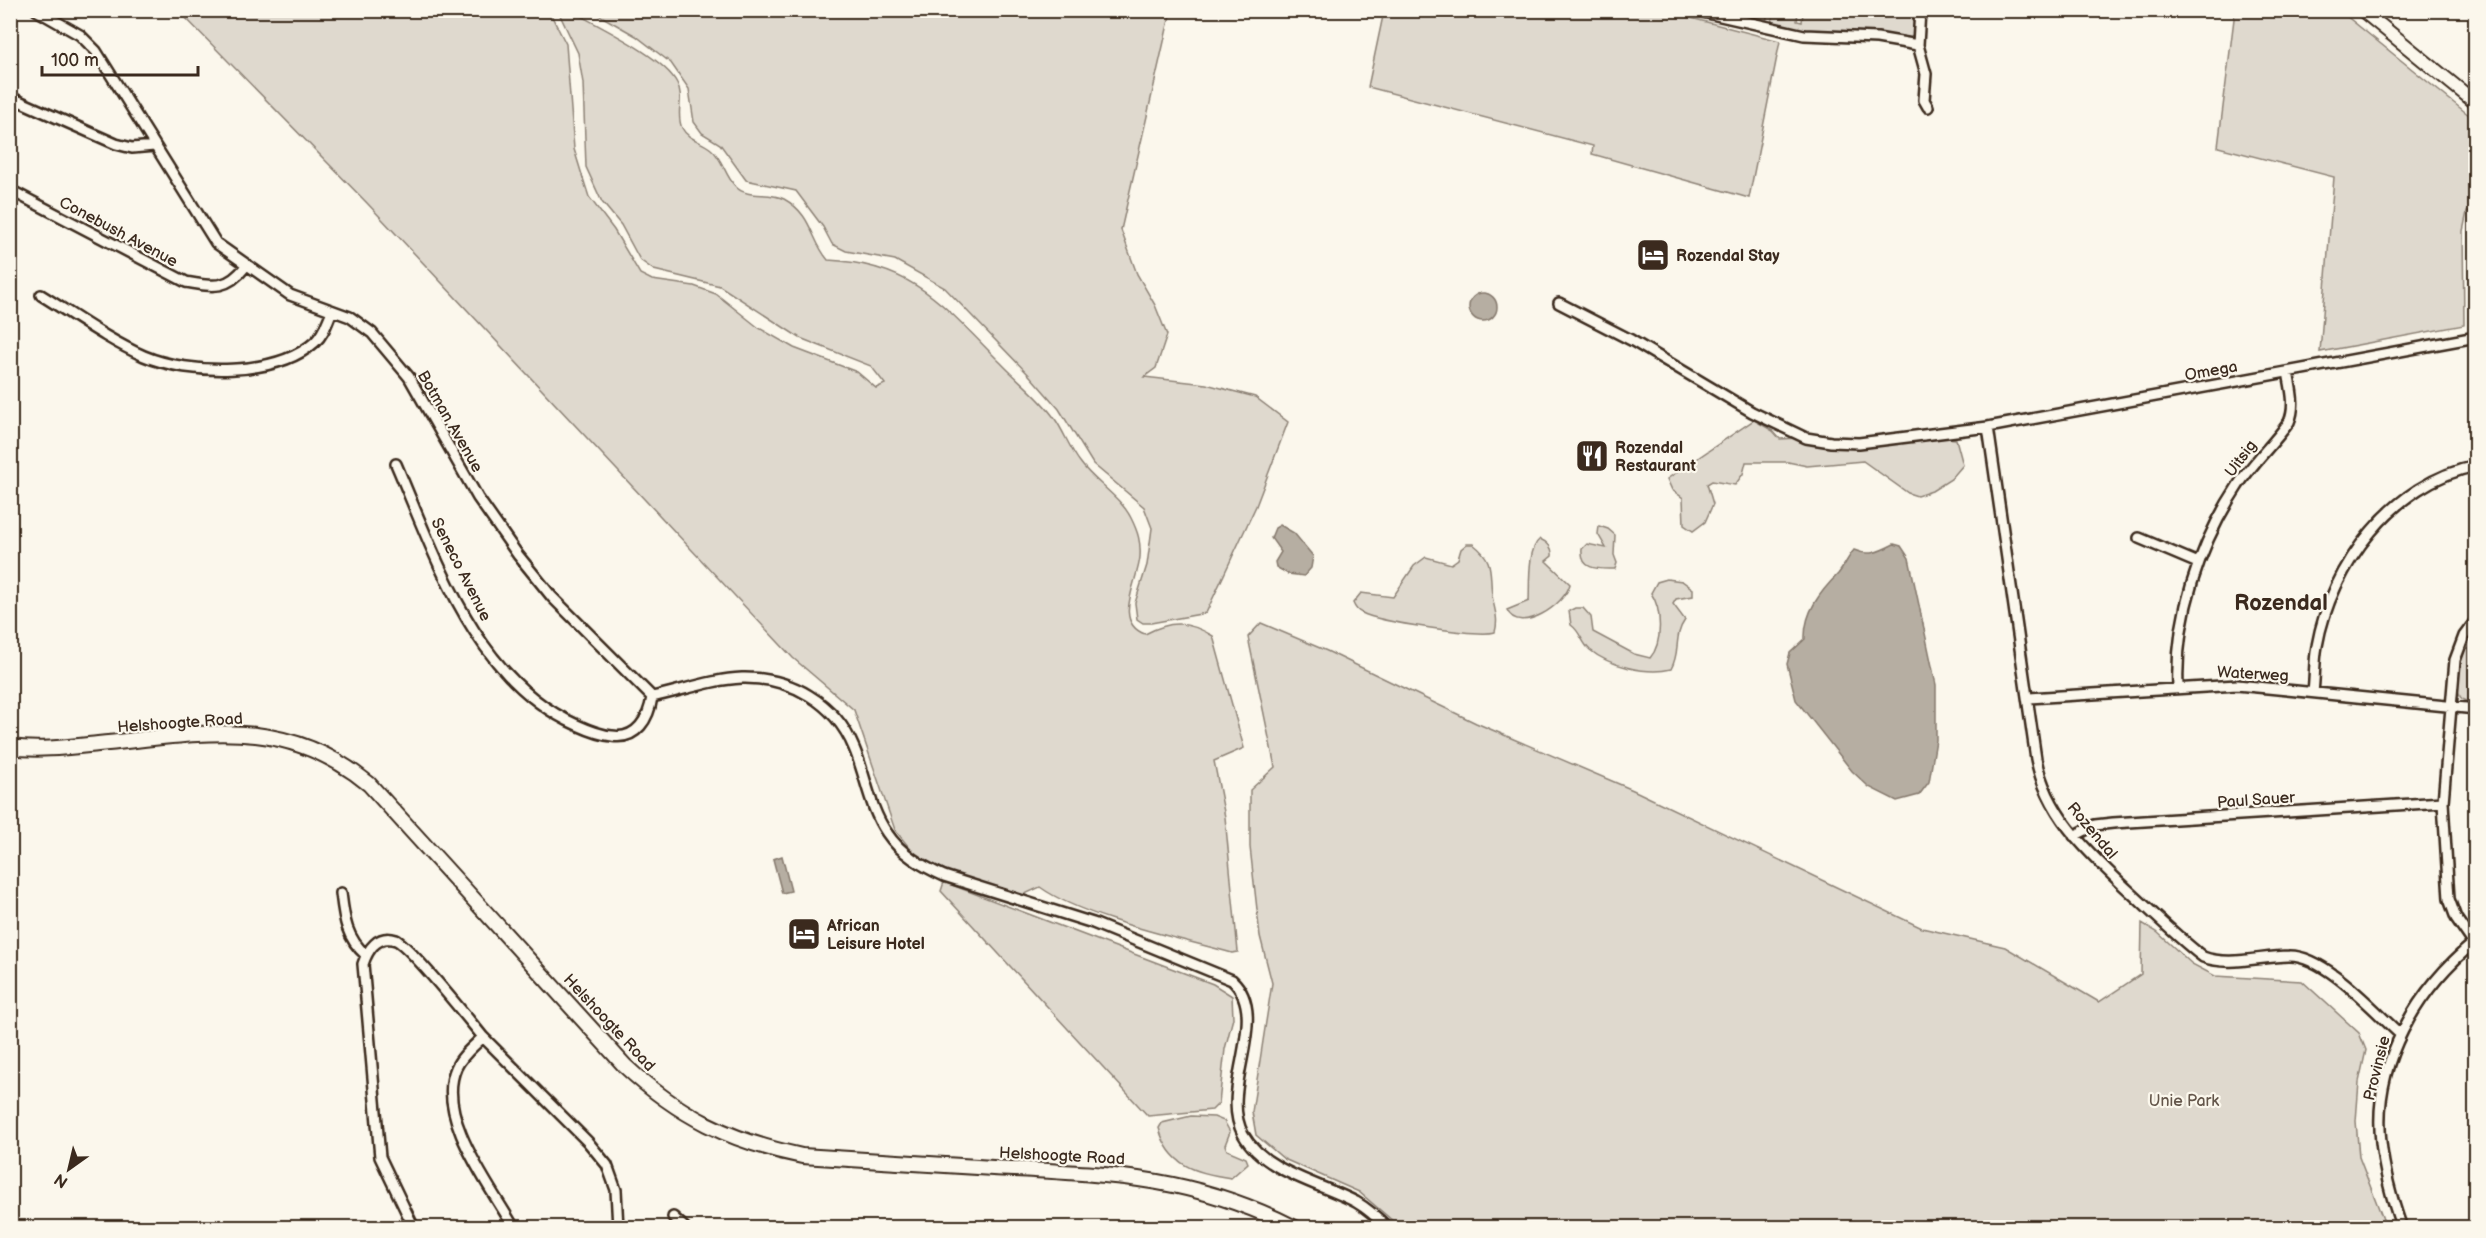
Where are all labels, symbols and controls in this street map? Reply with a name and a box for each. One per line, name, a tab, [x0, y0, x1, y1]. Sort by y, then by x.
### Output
scale bar	[42, 39, 198, 77]
text: 100 m	[51, 50, 99, 71]
street label: Conebush Avenue	[56, 193, 181, 272]
hotel icon: Rozendal Stay	[1635, 237, 1671, 273]
place label: Rozendal Stay	[1676, 247, 1780, 266]
street label: Omega	[2183, 357, 2239, 385]
street label: Botman Avenue	[413, 368, 487, 476]
street label: Uitsig	[2221, 437, 2261, 481]
restaurant icon: Rozendal Restaurant	[1574, 438, 1610, 474]
place label: Rozendal Restaurant	[1615, 439, 1696, 476]
street label: Seneco Avenue	[426, 515, 495, 625]
district label: Rozendal	[2234, 590, 2328, 617]
street label: Waterweg	[2217, 663, 2289, 686]
street label: Helshoogte Road	[117, 710, 244, 737]
street label: Paul Sauer	[2217, 788, 2296, 813]
street label: Rozendal	[2063, 799, 2121, 863]
hotel icon: African Leisure Hotel	[786, 916, 822, 952]
place label: African Leisure Hotel	[826, 917, 925, 954]
street label: Helshoogte Road	[559, 971, 659, 1076]
street label: Provinsie	[2360, 1033, 2395, 1103]
park label: Unie Park	[2149, 1092, 2219, 1111]
north arrow	[39, 1139, 99, 1199]
street label: Helshoogte Road	[999, 1144, 1125, 1169]
text: N	[51, 1169, 72, 1191]

